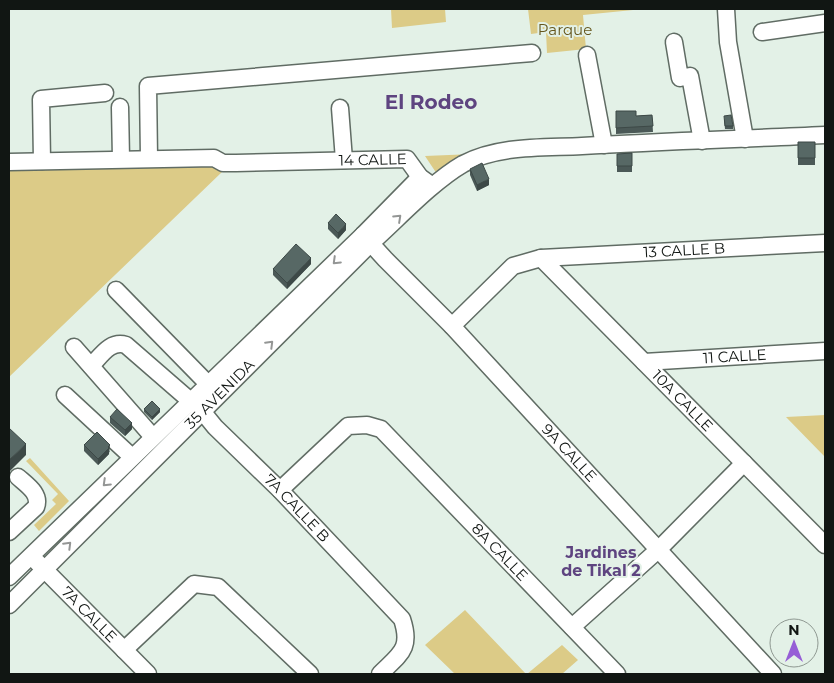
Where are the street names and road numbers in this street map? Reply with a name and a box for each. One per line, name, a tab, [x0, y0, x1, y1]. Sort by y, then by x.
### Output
street label: 14 CALLE	[338, 149, 407, 170]
street label: 13 CALLE B	[643, 238, 726, 262]
street label: 11 CALLE	[702, 345, 767, 367]
street label: 35 AVENIDA	[180, 355, 258, 433]
street label: 10A CALLE	[648, 366, 717, 435]
street label: 9A CALLE	[538, 419, 601, 486]
street label: 7A CALLE B	[260, 470, 334, 546]
street label: 8A CALLE	[468, 519, 532, 585]
street label: 7A CALLE	[58, 582, 121, 646]

